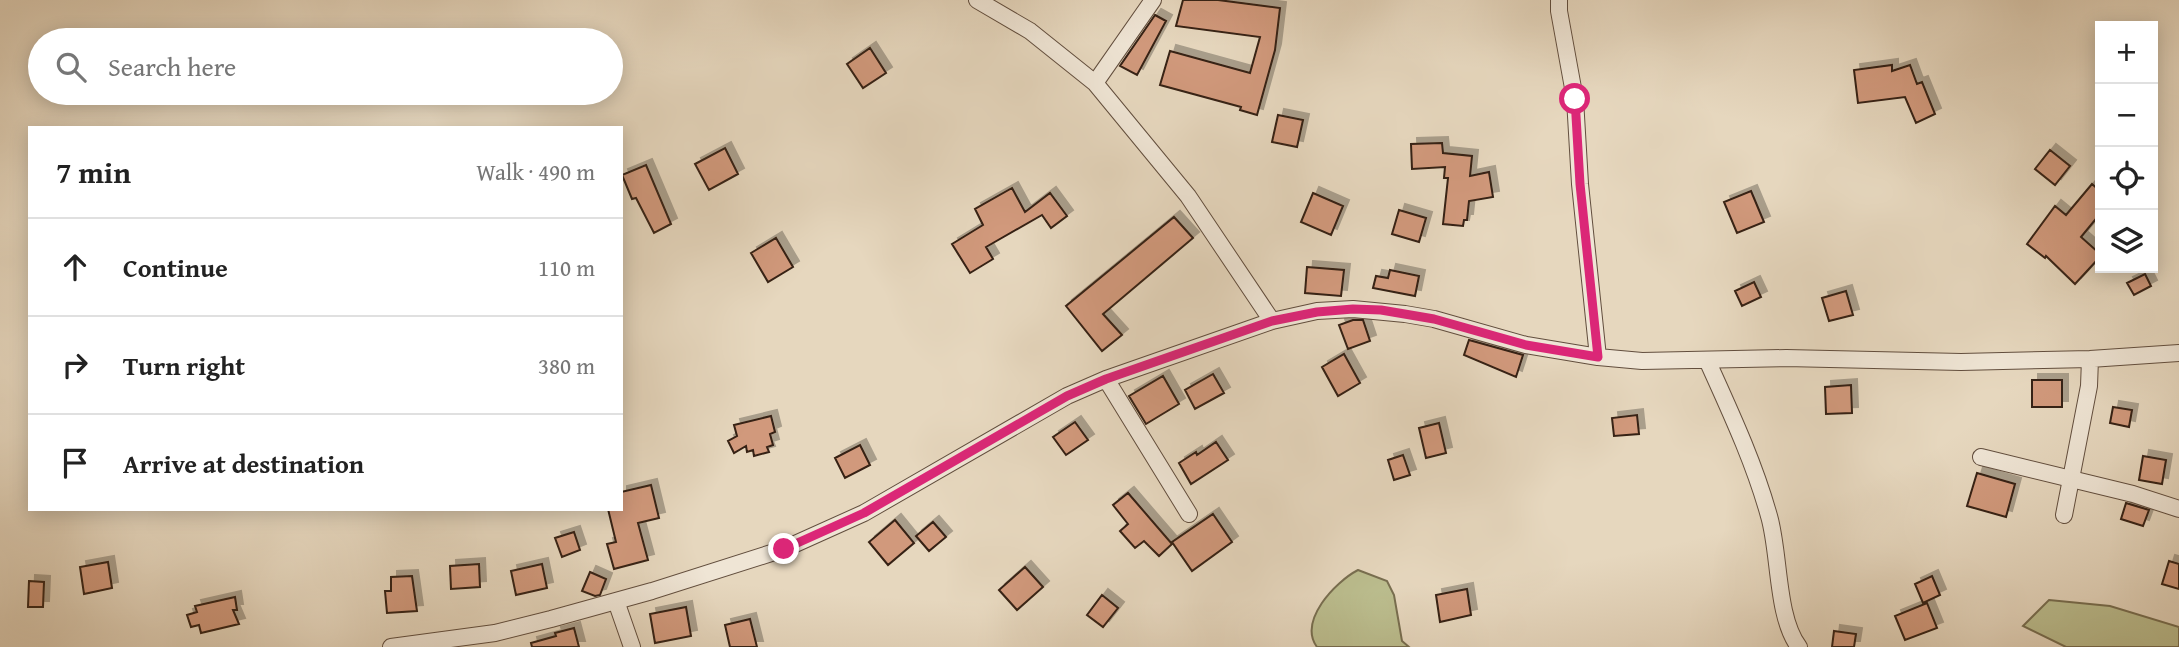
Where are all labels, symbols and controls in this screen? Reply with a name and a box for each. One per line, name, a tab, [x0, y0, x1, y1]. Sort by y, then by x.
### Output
map controls	[2095, 21, 2158, 273]
button: +	[2095, 21, 2158, 84]
search box	[28, 28, 623, 105]
text: Search here	[108, 47, 236, 86]
icon: search	[52, 48, 90, 86]
route start	[1559, 83, 1590, 114]
button: −	[2095, 84, 2158, 147]
button: locate	[2095, 147, 2158, 210]
text: 7 min	[56, 150, 131, 194]
text: Walk · 490 m	[476, 155, 595, 188]
button: layers	[2095, 210, 2158, 273]
icon: ahead	[56, 248, 94, 286]
text: Continue	[123, 248, 228, 287]
text: 110 m	[538, 251, 595, 284]
icon: right	[56, 346, 94, 384]
text: Turn right	[123, 346, 245, 385]
text: 380 m	[538, 349, 595, 382]
icon: arrive	[56, 444, 94, 482]
text: Arrive at destination	[123, 444, 364, 483]
route end	[768, 533, 799, 564]

